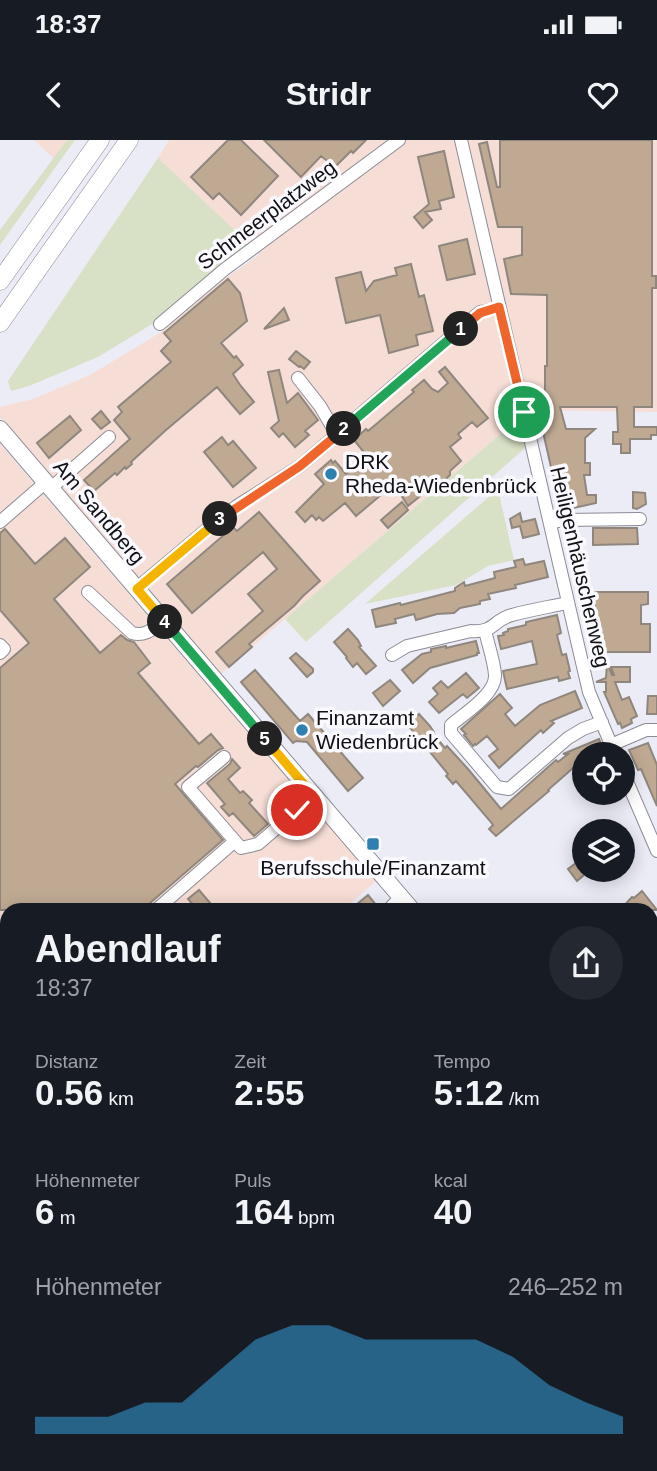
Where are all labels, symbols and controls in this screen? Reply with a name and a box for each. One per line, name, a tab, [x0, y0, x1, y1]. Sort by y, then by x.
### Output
text: 18:37	[35, 9, 102, 39]
icon: back	[35, 76, 73, 114]
text: Stridr	[286, 76, 371, 112]
icon: heart	[584, 76, 622, 114]
street label: Schmeerplatzweg	[193, 155, 340, 274]
pin: 1	[444, 312, 478, 346]
text: 1	[455, 318, 466, 339]
pin	[494, 382, 554, 442]
icon: arrive	[505, 393, 543, 431]
pin: 2	[326, 412, 362, 446]
text: 2	[338, 418, 349, 439]
place label: DRK Rheda-Wiedenbrück	[345, 450, 537, 497]
street label: Am Sandberg	[49, 455, 149, 568]
street label: Heiligenhäuschenweg	[546, 464, 615, 670]
marker: DRK Rheda-Wiedenbrück	[323, 466, 339, 482]
pin: 3	[202, 502, 238, 536]
text: 3	[214, 508, 225, 529]
pin: 4	[148, 604, 182, 640]
text: 4	[159, 611, 170, 632]
place label: Finanzamt Wiedenbrück	[316, 706, 439, 753]
pin: 5	[247, 722, 282, 756]
marker: Finanzamt Wiedenbrück	[294, 722, 310, 738]
text: 5	[259, 728, 270, 749]
map controls	[572, 742, 635, 882]
button: locate	[572, 742, 635, 805]
pin	[267, 780, 327, 840]
icon: check	[278, 791, 316, 829]
button: layers	[572, 819, 635, 882]
marker: Berufsschule/Finanzamt	[365, 836, 381, 852]
place label: Berufsschule/Finanzamt	[260, 856, 486, 879]
button: share	[549, 926, 623, 1000]
text: Abendlauf	[35, 928, 221, 970]
text: 18:37	[35, 975, 93, 1001]
text: Distanz	[35, 1051, 98, 1072]
text: Zeit	[234, 1051, 266, 1072]
text: Tempo	[434, 1051, 491, 1072]
text: 0.56	[35, 1073, 103, 1112]
text: 2:55	[234, 1073, 304, 1112]
text: 5:12	[434, 1073, 504, 1112]
text: km	[103, 1088, 134, 1109]
text: /km	[504, 1088, 540, 1109]
text: Höhenmeter	[35, 1170, 140, 1191]
text: Puls	[234, 1170, 271, 1191]
text: kcal	[434, 1170, 467, 1191]
text: 6	[35, 1192, 54, 1231]
text: 164	[234, 1192, 293, 1231]
text: 40	[434, 1192, 473, 1231]
text: m	[54, 1207, 76, 1228]
text: bpm	[293, 1207, 335, 1228]
text: Höhenmeter	[35, 1274, 162, 1300]
text: 246–252 m	[508, 1274, 623, 1300]

